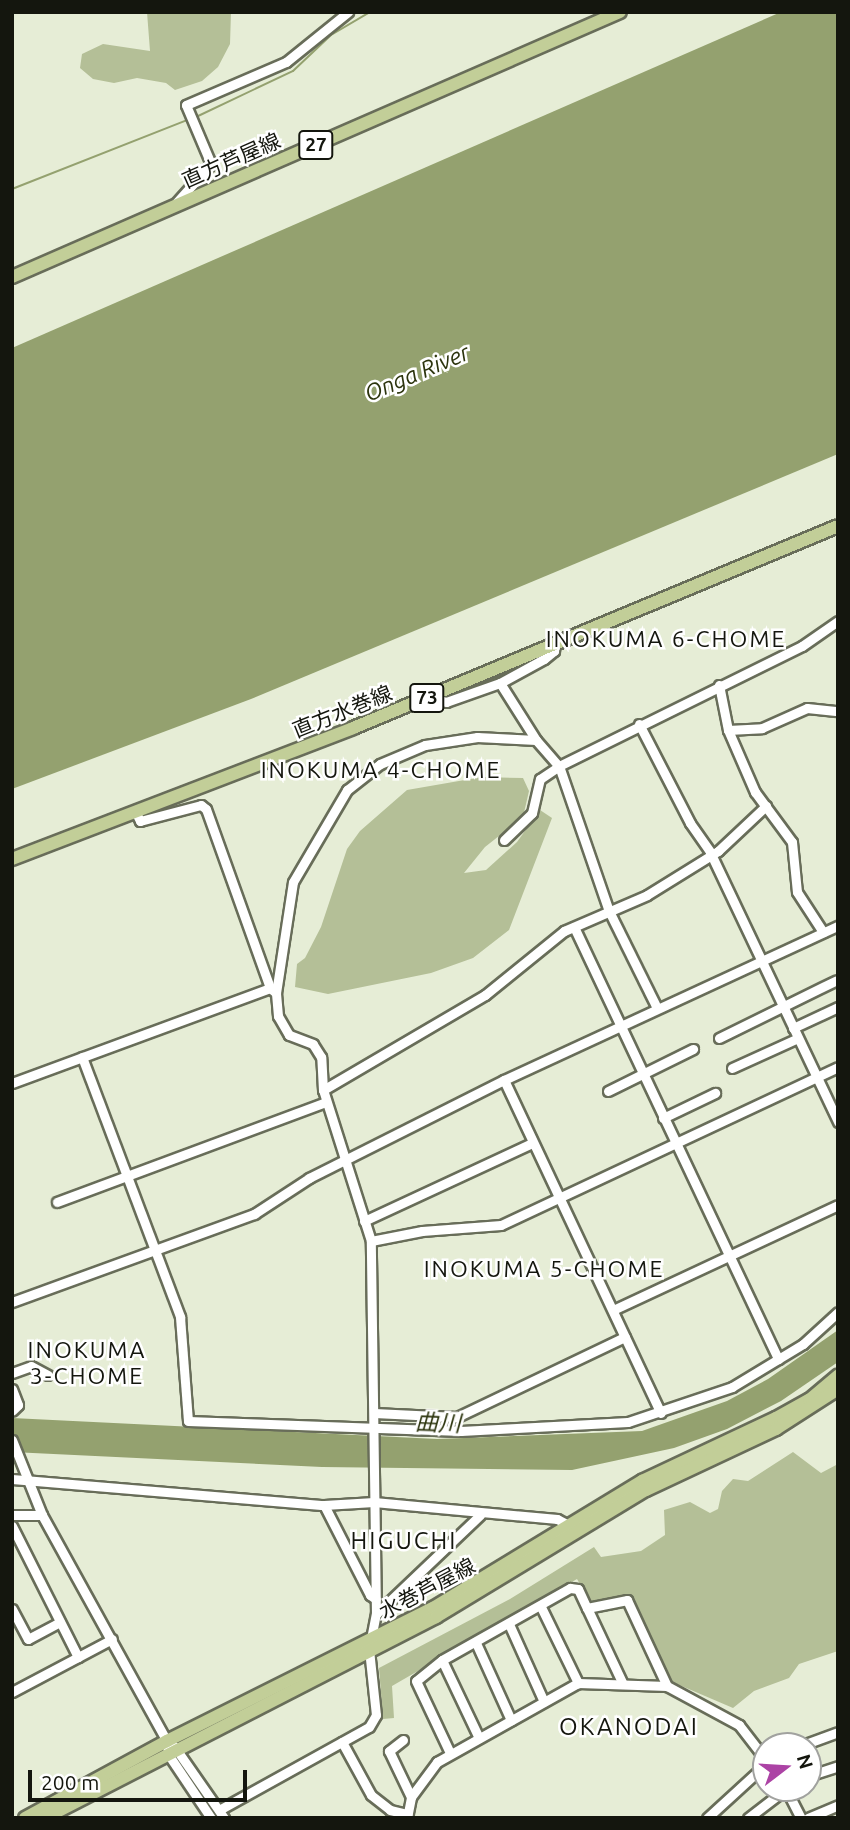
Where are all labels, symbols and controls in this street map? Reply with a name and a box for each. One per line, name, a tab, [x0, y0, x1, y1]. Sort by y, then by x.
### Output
street label: 直方芦屋線	[178, 127, 284, 193]
road number: 27	[297, 130, 335, 160]
water label: Onga River	[360, 338, 474, 408]
district label: INOKUMA 6-CHOME	[548, 625, 784, 653]
street label: 直方水巻線	[289, 680, 395, 742]
road number: 73	[408, 682, 446, 713]
district label: INOKUMA 4-CHOME	[263, 756, 499, 784]
district label: INOKUMA 5-CHOME	[426, 1255, 662, 1283]
district label: INOKUMA 3-CHOME	[28, 1336, 146, 1390]
water label: 曲川	[415, 1408, 461, 1438]
district label: HIGUCHI	[351, 1527, 457, 1555]
street label: 水巻芦屋線	[375, 1552, 479, 1624]
district label: OKANODAI	[560, 1713, 698, 1741]
north arrow	[752, 1732, 822, 1802]
text: N	[793, 1751, 818, 1771]
scale bar	[32, 1756, 250, 1800]
text: 200 m	[41, 1770, 99, 1794]

